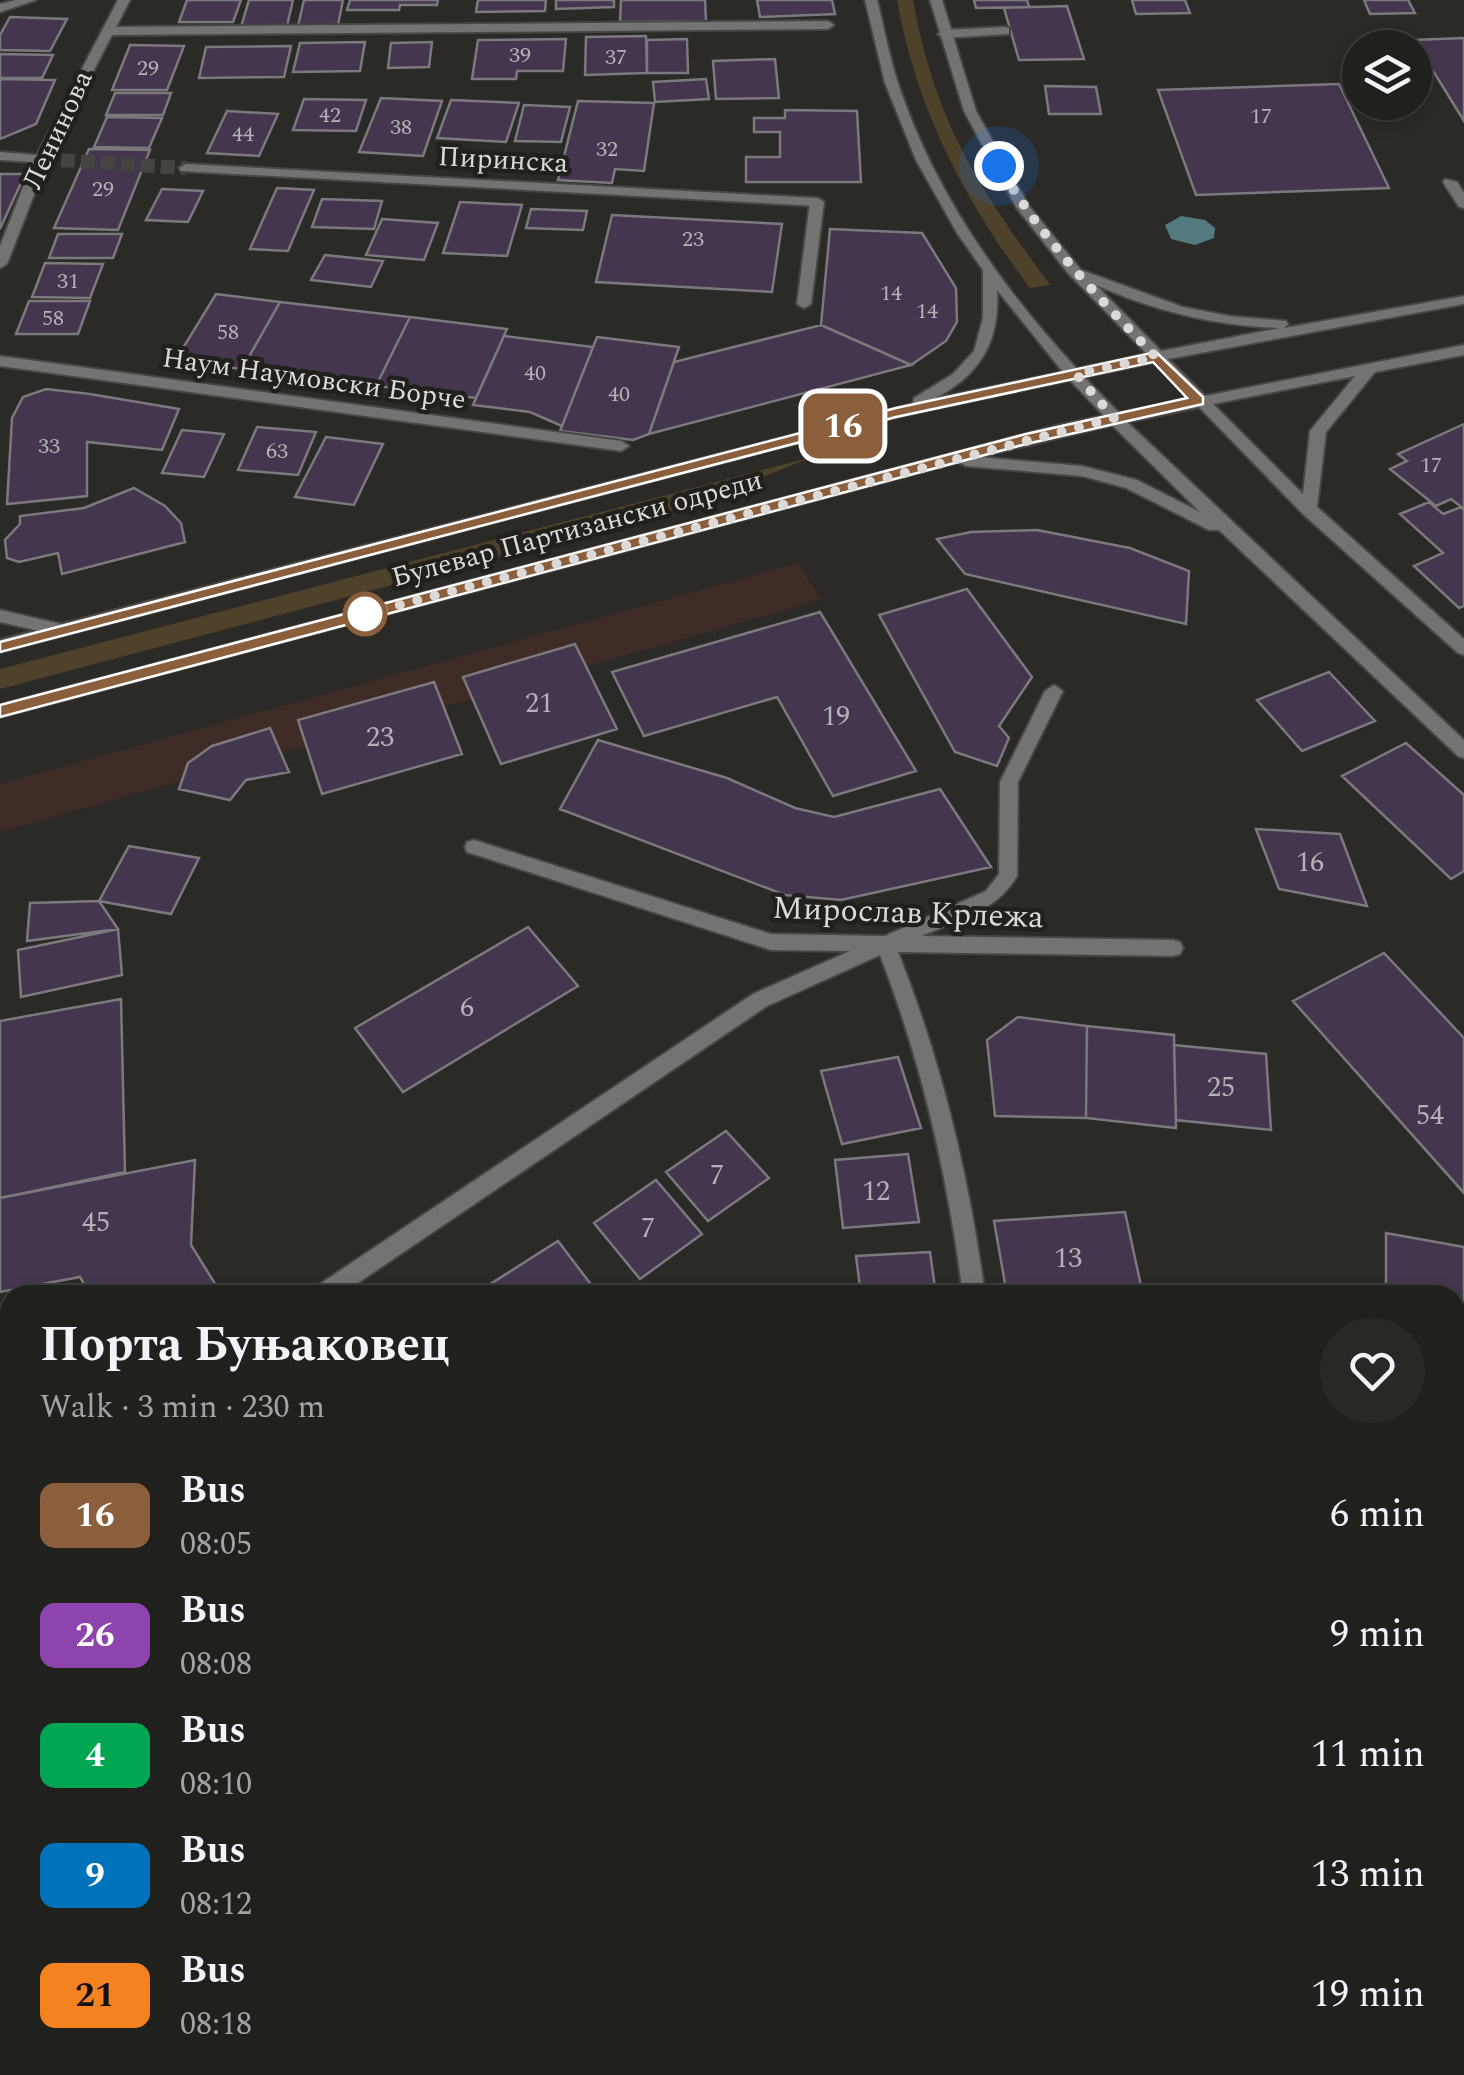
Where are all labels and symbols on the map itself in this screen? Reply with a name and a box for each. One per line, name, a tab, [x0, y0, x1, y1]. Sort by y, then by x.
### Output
house number: 39	[509, 39, 531, 72]
house number: 37	[605, 41, 627, 74]
house number: 29	[137, 52, 159, 85]
street label: Ленинова	[12, 63, 105, 197]
house number: 42	[319, 99, 341, 132]
house number: 17	[1250, 100, 1272, 133]
house number: 38	[390, 111, 412, 144]
house number: 44	[232, 118, 254, 151]
house number: 32	[596, 133, 618, 166]
street label: Пиринска	[437, 135, 569, 185]
your location	[974, 141, 1024, 191]
house number: 29	[92, 173, 114, 206]
house number: 23	[682, 223, 704, 256]
house number: 31	[57, 265, 79, 298]
house number: 14	[880, 277, 902, 310]
house number: 14	[916, 295, 938, 328]
house number: 58	[42, 302, 64, 335]
house number: 58	[217, 316, 239, 349]
street label: Наум Наумовски Борче	[159, 336, 469, 422]
house number: 40	[524, 357, 546, 390]
house number: 40	[608, 378, 630, 411]
line badge: 16	[798, 394, 888, 458]
house number: 33	[38, 430, 60, 463]
house number: 63	[266, 435, 288, 468]
house number: 17	[1420, 449, 1442, 482]
street label: Булевар Партизански одреди	[387, 459, 767, 599]
unlabelled marker	[344, 593, 386, 635]
house number: 21	[525, 682, 553, 725]
house number: 19	[822, 695, 850, 738]
house number: 23	[366, 716, 394, 759]
house number: 16	[1296, 841, 1324, 884]
street label: Мирослав Крлежа	[772, 884, 1045, 942]
house number: 6	[460, 986, 474, 1029]
house number: 25	[1207, 1066, 1235, 1109]
house number: 54	[1416, 1094, 1444, 1137]
house number: 7	[710, 1154, 724, 1197]
house number: 12	[862, 1170, 890, 1213]
house number: 45	[82, 1201, 110, 1244]
house number: 7	[641, 1207, 655, 1250]
house number: 13	[1054, 1237, 1082, 1280]

